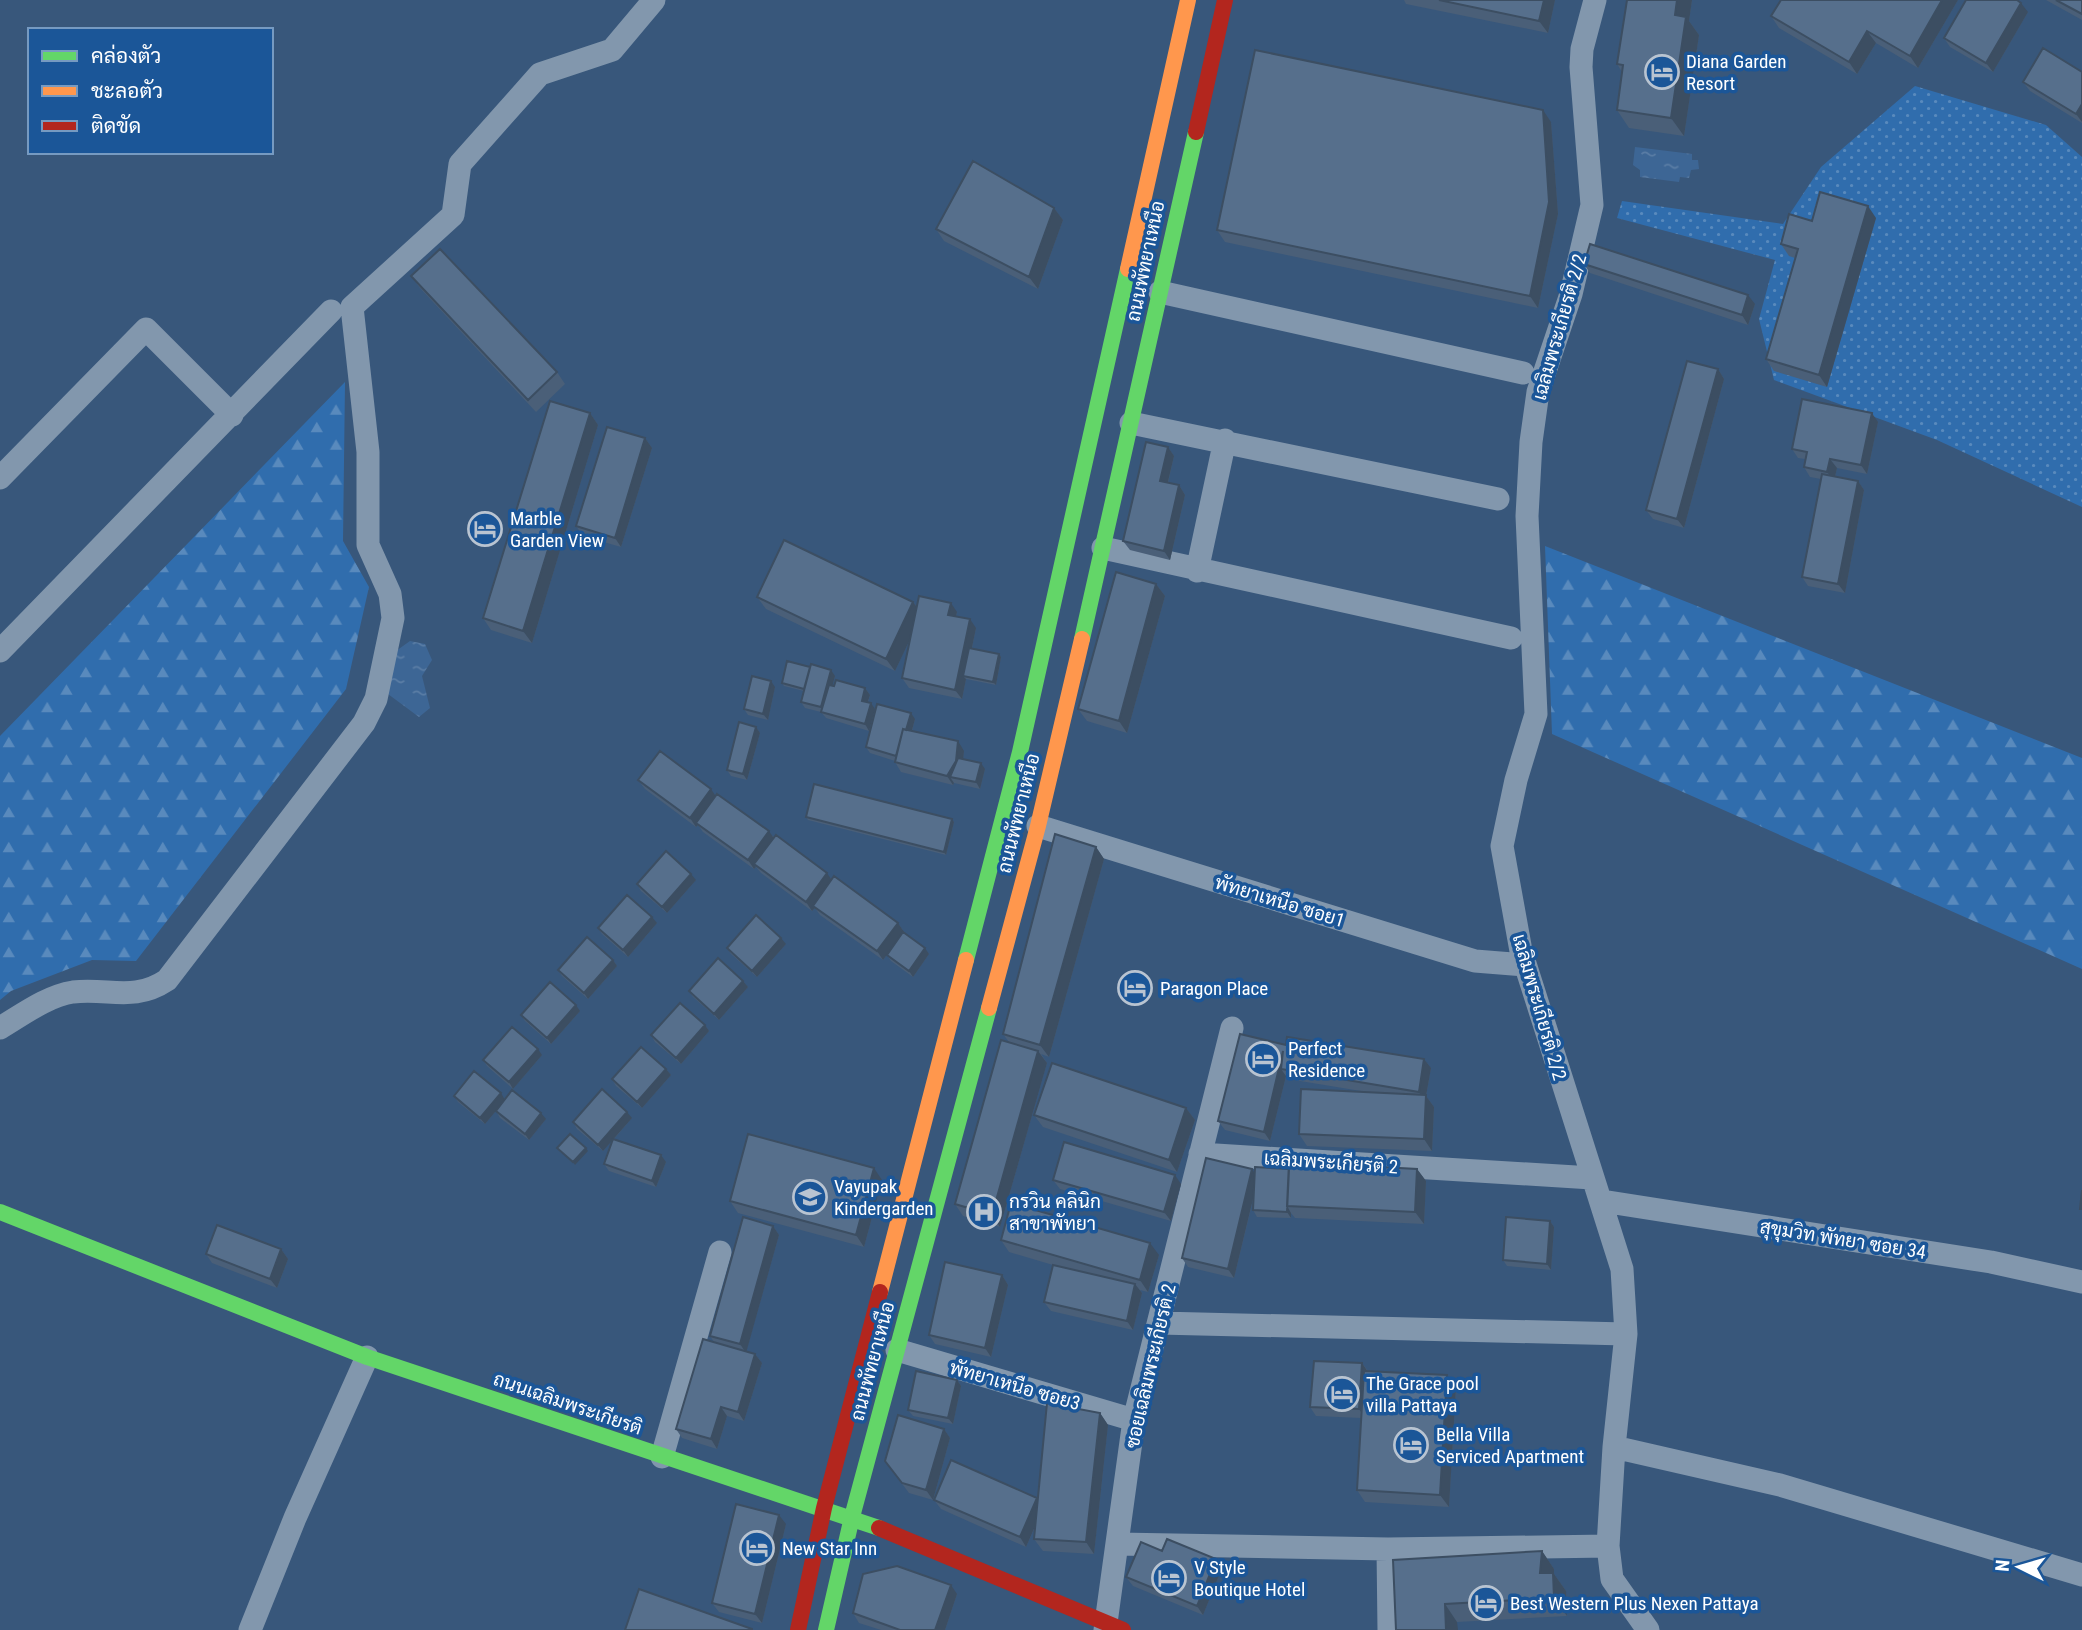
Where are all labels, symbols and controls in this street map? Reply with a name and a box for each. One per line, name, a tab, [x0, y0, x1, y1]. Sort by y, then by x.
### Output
legend	[28, 28, 273, 154]
text: คล่องตัว	[91, 44, 161, 68]
place label: Diana Garden Resort	[1686, 50, 1786, 95]
hotel icon: Diana Garden Resort	[1643, 53, 1681, 91]
text: ชะลอตัว	[91, 79, 163, 103]
text: ติดขัด	[91, 114, 141, 138]
street label: ถนนพัทยาเหนือ	[1121, 199, 1169, 324]
street label: เฉลิมพระเกียรติ 2/2	[1527, 251, 1591, 403]
place label: Marble Garden View	[510, 507, 604, 552]
hotel icon: Marble Garden View	[466, 510, 504, 548]
street label: ถนนพัทยาเหนือ	[992, 751, 1044, 875]
street label: พัทยาเหนือ ซอย1	[1212, 871, 1348, 932]
street label: เฉลิมพระเกียรติ 2/2	[1508, 931, 1572, 1083]
hotel icon: Paragon Place	[1116, 969, 1154, 1007]
place label: Paragon Place	[1160, 977, 1268, 1000]
place label: Perfect Residence	[1288, 1037, 1365, 1082]
hotel icon: Perfect Residence	[1244, 1040, 1282, 1078]
street label: เฉลิมพระเกียรติ 2	[1263, 1145, 1399, 1179]
place label: Vayupak Kindergarden	[834, 1175, 934, 1220]
school or university icon: Vayupak Kindergarden	[791, 1178, 829, 1216]
place label: กรวิน คลินิก สาขาพัทยา	[1009, 1190, 1101, 1235]
hospital icon: กรวิน คลินิก สาขาพัทยา	[965, 1193, 1003, 1231]
street label: สุขุมวิท พัทยา ซอย 34	[1758, 1215, 1928, 1265]
street label: ซอยเฉลิมพระเกียรติ 2	[1119, 1281, 1181, 1451]
street label: ถนนพัทยาเหนือ	[845, 1299, 899, 1423]
street label: พัทยาเหนือ ซอย3	[947, 1356, 1083, 1415]
street label: ถนนเฉลิมพระเกียรติ	[490, 1366, 646, 1440]
place label: The Grace pool villa Pattaya	[1366, 1372, 1479, 1417]
hotel icon: The Grace pool villa Pattaya	[1323, 1375, 1361, 1413]
place label: Bella Villa Serviced Apartment	[1436, 1423, 1584, 1468]
hotel icon: Bella Villa Serviced Apartment	[1392, 1426, 1430, 1464]
hotel icon: New Star Inn	[738, 1529, 776, 1567]
north arrow	[1984, 1532, 2054, 1602]
place label: New Star Inn	[782, 1537, 877, 1560]
place label: V Style Boutique Hotel	[1194, 1556, 1305, 1601]
hotel icon: V Style Boutique Hotel	[1150, 1559, 1188, 1597]
text: N	[1991, 1559, 2015, 1572]
hotel icon: Best Western Plus Nexen Pattaya	[1467, 1584, 1505, 1622]
place label: Best Western Plus Nexen Pattaya	[1510, 1592, 1759, 1615]

